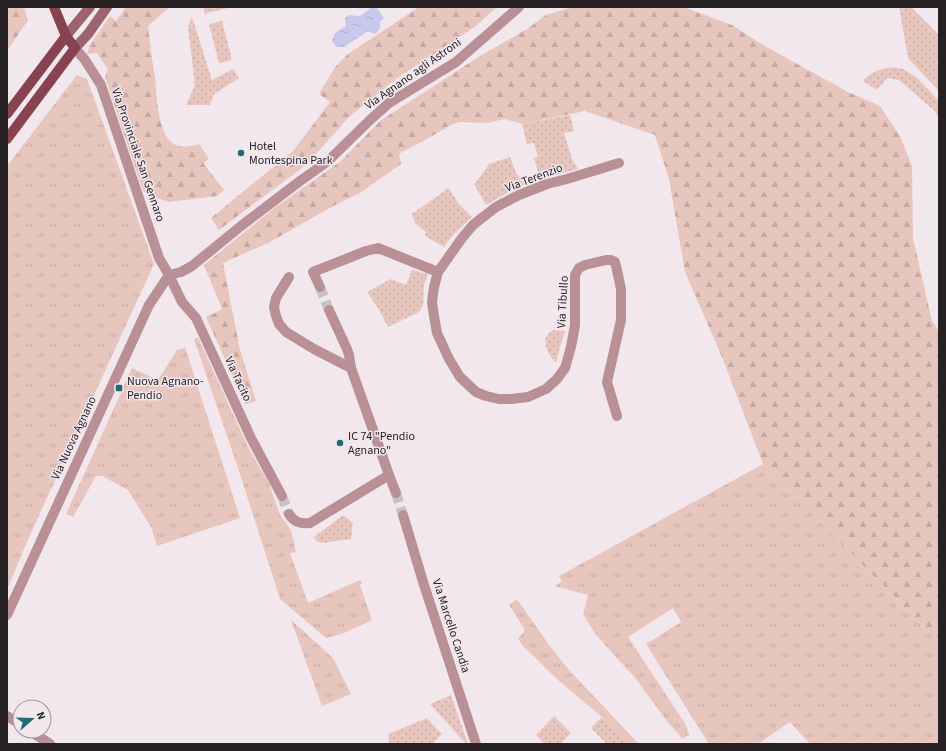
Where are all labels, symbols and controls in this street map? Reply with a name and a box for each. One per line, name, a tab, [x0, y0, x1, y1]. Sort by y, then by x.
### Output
street label: Via Agnano agli Astroni	[361, 34, 465, 114]
street label: Via Provinciale San Gennaro	[107, 86, 169, 224]
place label: Hotel Montespina Park	[249, 138, 333, 169]
marker: Hotel Montespina Park	[236, 148, 246, 158]
street label: Via Terenzio	[503, 159, 565, 197]
street label: Via Tibullo	[553, 275, 573, 329]
street label: Via Tacito	[220, 354, 256, 404]
place label: Nuova Agnano- Pendio	[127, 373, 204, 404]
marker: Nuova Agnano- Pendio	[114, 383, 124, 393]
street label: Via Nuova Agnano	[47, 393, 101, 483]
place label: IC 74 "Pendio Agnano"	[348, 428, 415, 459]
marker: IC 74 "Pendio Agnano"	[335, 438, 345, 448]
street label: Via Marcello Candia	[428, 577, 474, 675]
north arrow	[12, 699, 52, 739]
text: N	[33, 710, 49, 722]

